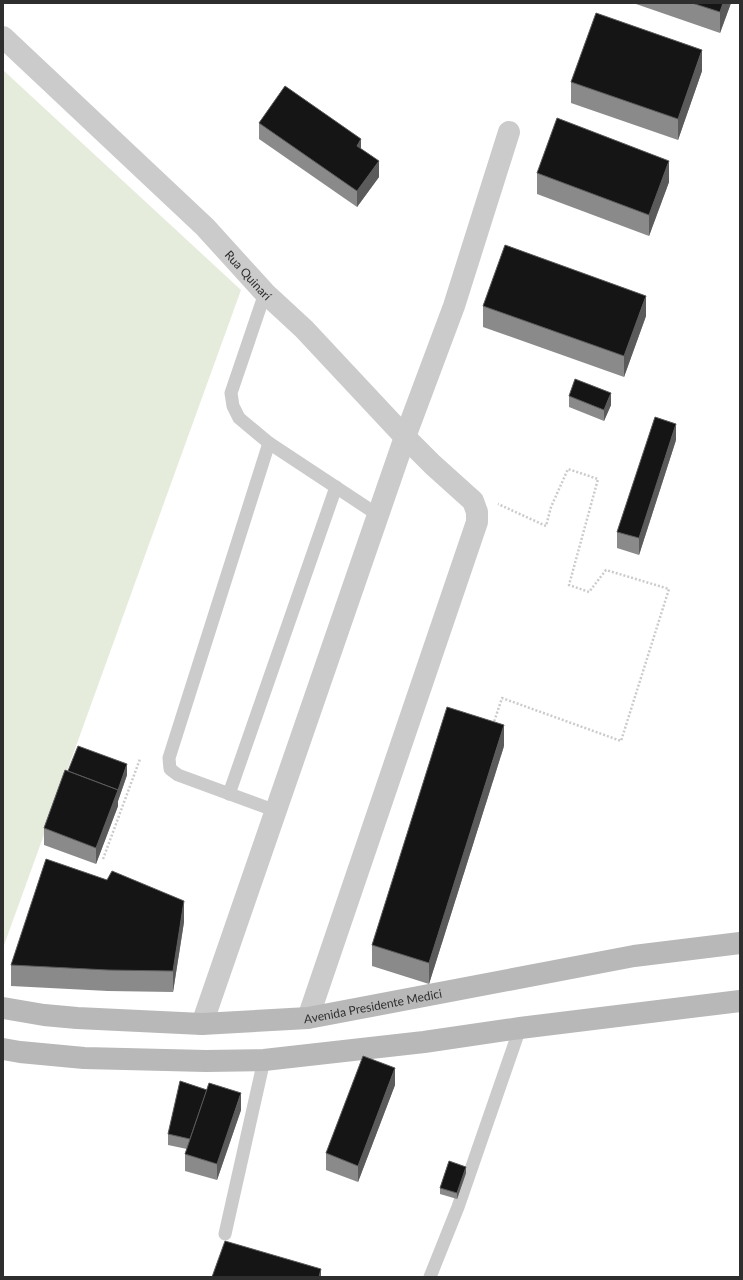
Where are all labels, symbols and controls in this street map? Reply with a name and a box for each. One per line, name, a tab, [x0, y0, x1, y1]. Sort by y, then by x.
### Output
street label: Rua Quinarí	[222, 247, 276, 304]
street label: Avenida Presidente Medici	[304, 985, 443, 1026]

